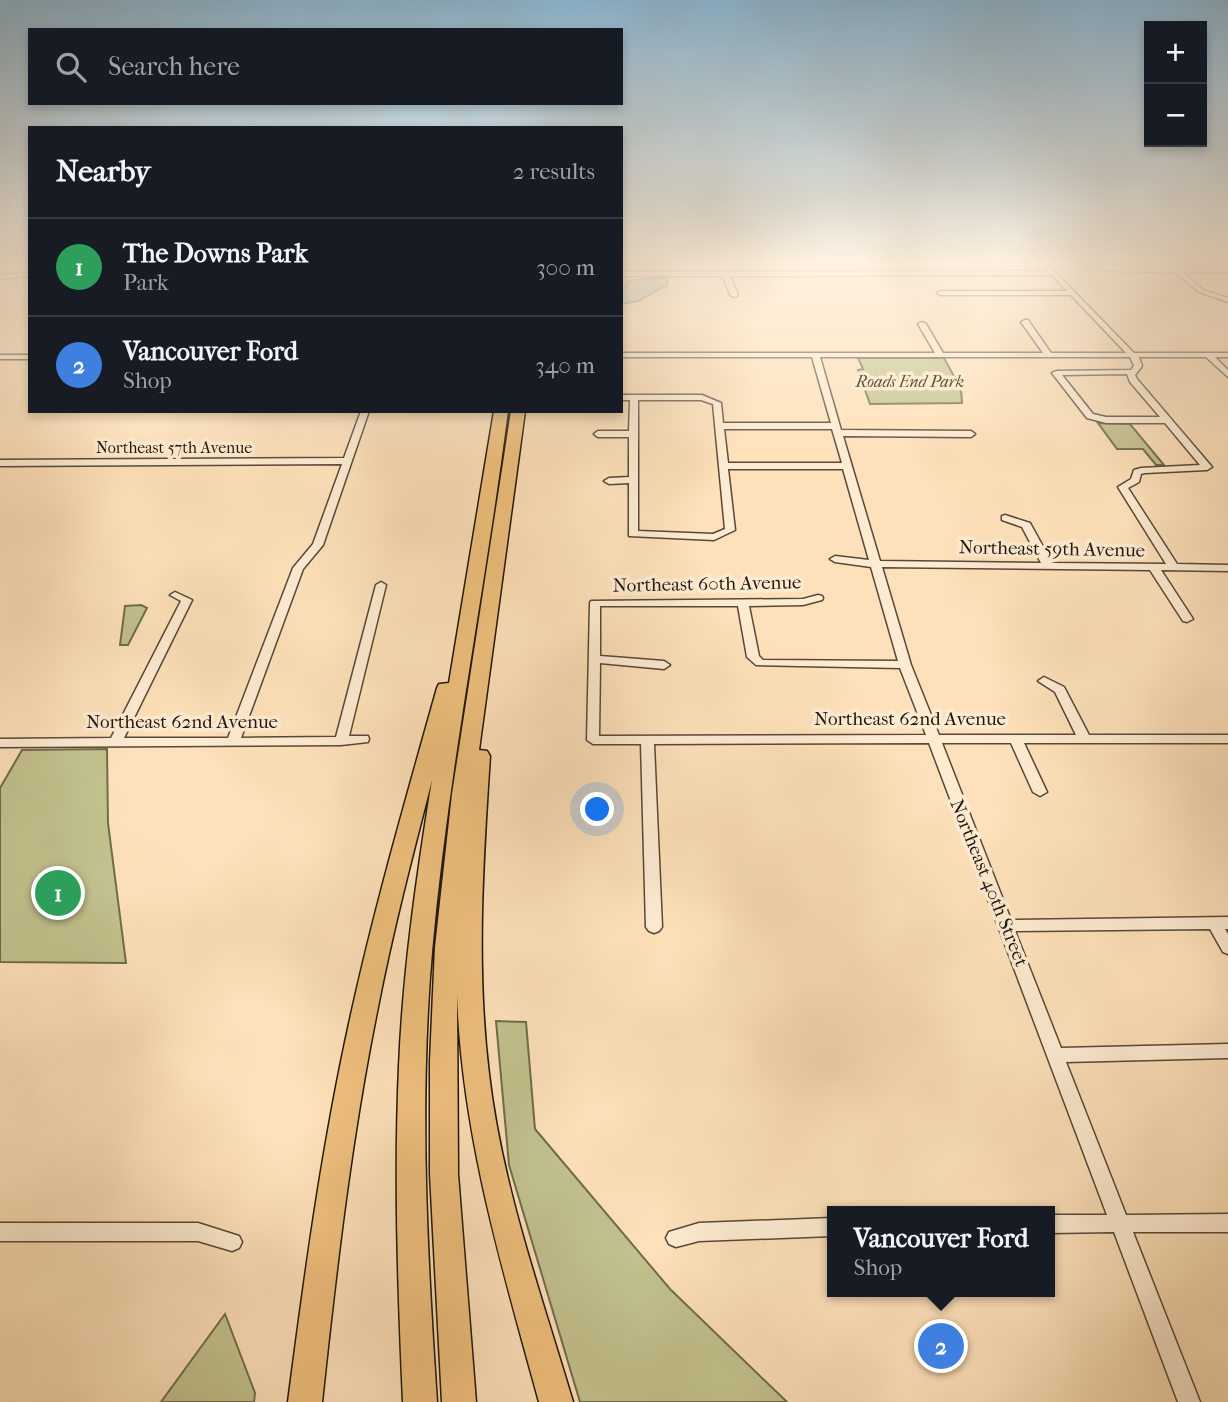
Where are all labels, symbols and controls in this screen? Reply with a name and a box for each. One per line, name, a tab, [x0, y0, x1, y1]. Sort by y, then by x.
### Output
map controls	[1144, 21, 1207, 147]
button: +	[1144, 21, 1207, 84]
search box	[28, 28, 623, 105]
icon: search	[52, 48, 90, 86]
text: Search here	[108, 51, 240, 82]
button: −	[1144, 84, 1207, 147]
text: Nearby	[56, 154, 151, 189]
text: 2 results	[513, 158, 595, 185]
text: The Downs Park	[123, 238, 308, 269]
text: 1	[75, 254, 83, 281]
text: 300 m	[536, 254, 595, 281]
text: Park	[123, 269, 169, 296]
text: Vancouver Ford	[123, 336, 298, 367]
text: 2	[73, 352, 85, 379]
text: 340 m	[535, 352, 595, 379]
text: Shop	[123, 367, 172, 394]
park label: Roads End Park	[855, 372, 964, 391]
street label: Northeast 57th Avenue	[96, 438, 252, 457]
street label: Northeast 59th Avenue	[959, 536, 1145, 562]
street label: Northeast 60th Avenue	[612, 571, 802, 597]
street label: Northeast 62nd Avenue	[814, 708, 1006, 730]
street label: Northeast 62nd Avenue	[86, 711, 278, 733]
your location	[580, 792, 614, 826]
street label: Northeast 40th Street	[945, 796, 1033, 970]
pin: 1	[35, 867, 81, 919]
popup	[827, 1206, 1055, 1297]
text: Vancouver Ford	[854, 1223, 1028, 1254]
text: Shop	[854, 1254, 902, 1281]
pin: 2	[918, 1320, 964, 1372]

